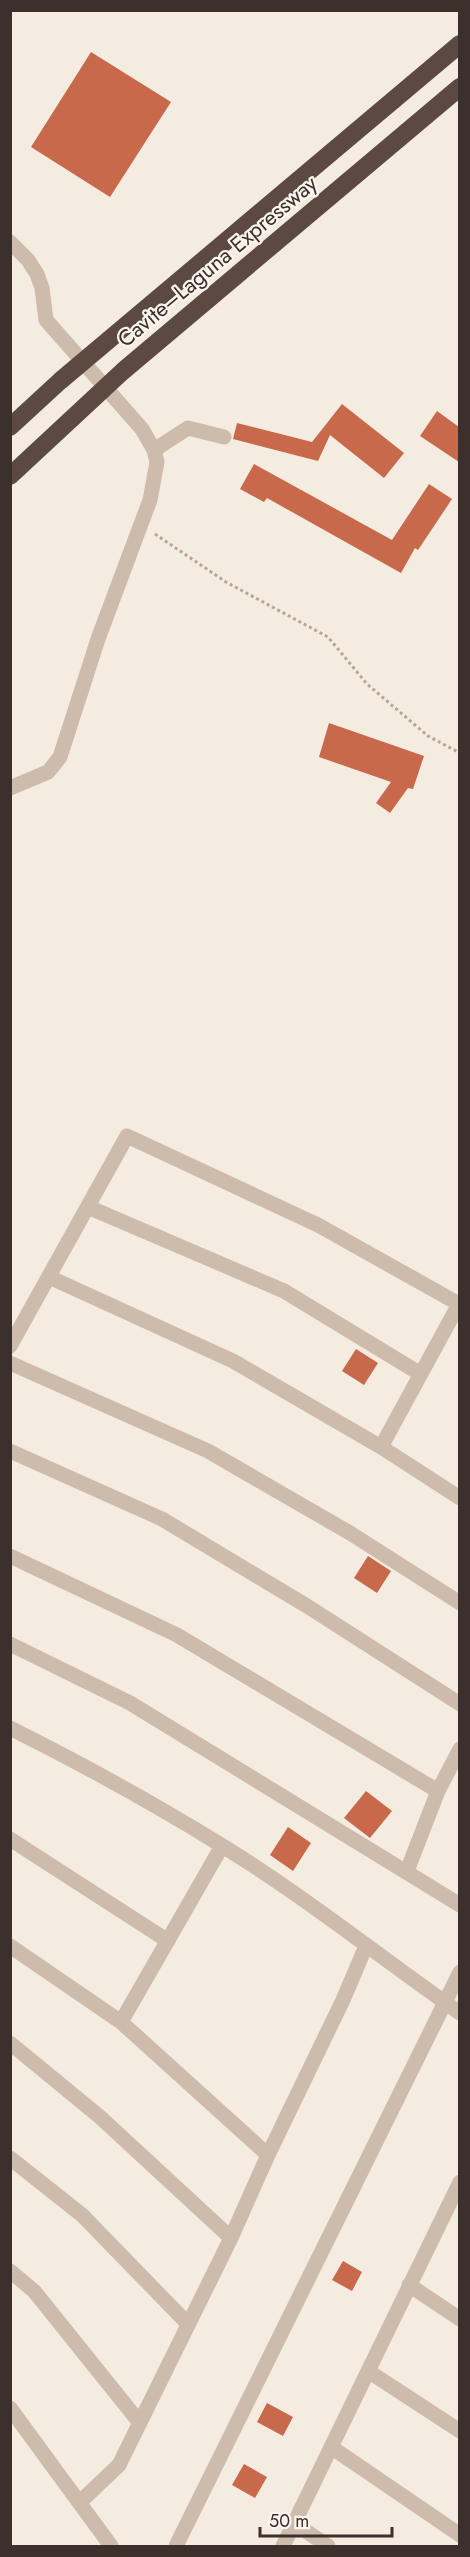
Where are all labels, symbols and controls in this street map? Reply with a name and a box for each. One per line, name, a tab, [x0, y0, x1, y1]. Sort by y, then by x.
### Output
street label: Cavite–Laguna Expressway	[110, 167, 324, 354]
scale bar	[260, 2500, 392, 2538]
text: 50 m	[269, 2508, 309, 2534]

